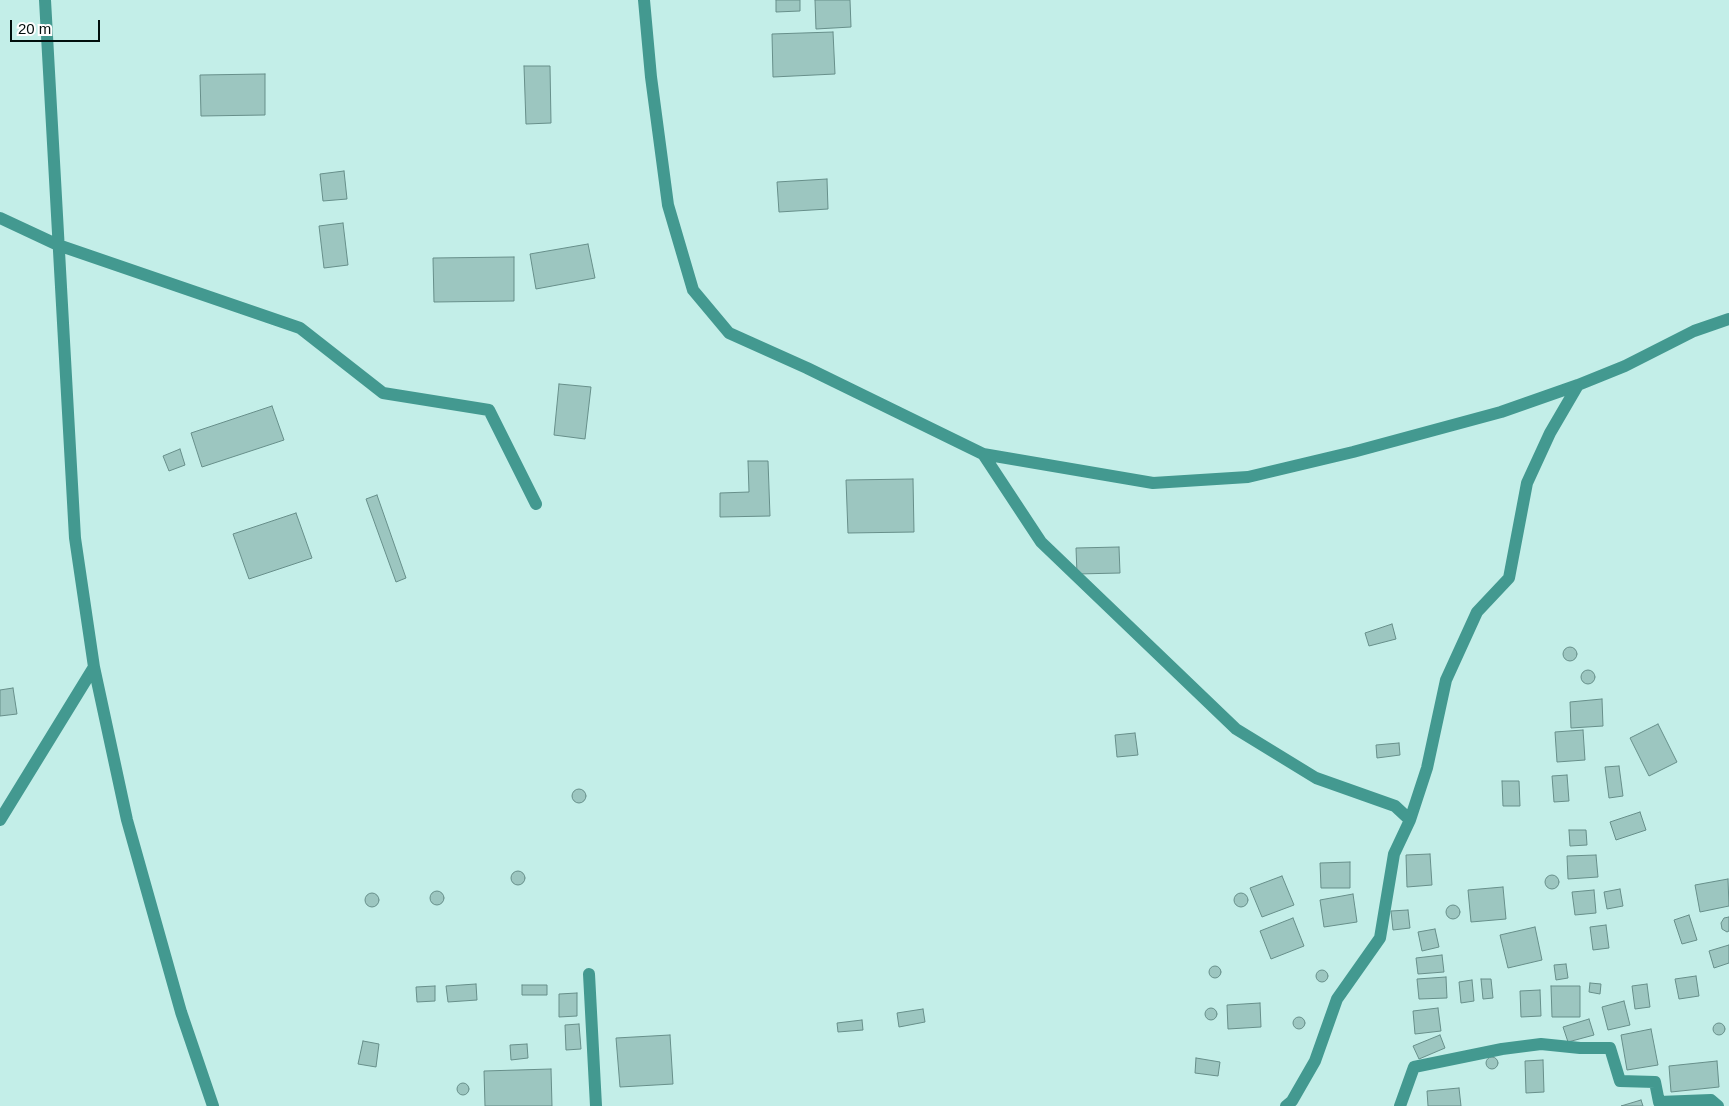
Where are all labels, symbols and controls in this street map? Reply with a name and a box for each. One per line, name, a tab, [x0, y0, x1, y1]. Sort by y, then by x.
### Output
scale bar	[12, 10, 102, 42]
text: 20 m	[18, 20, 51, 37]

